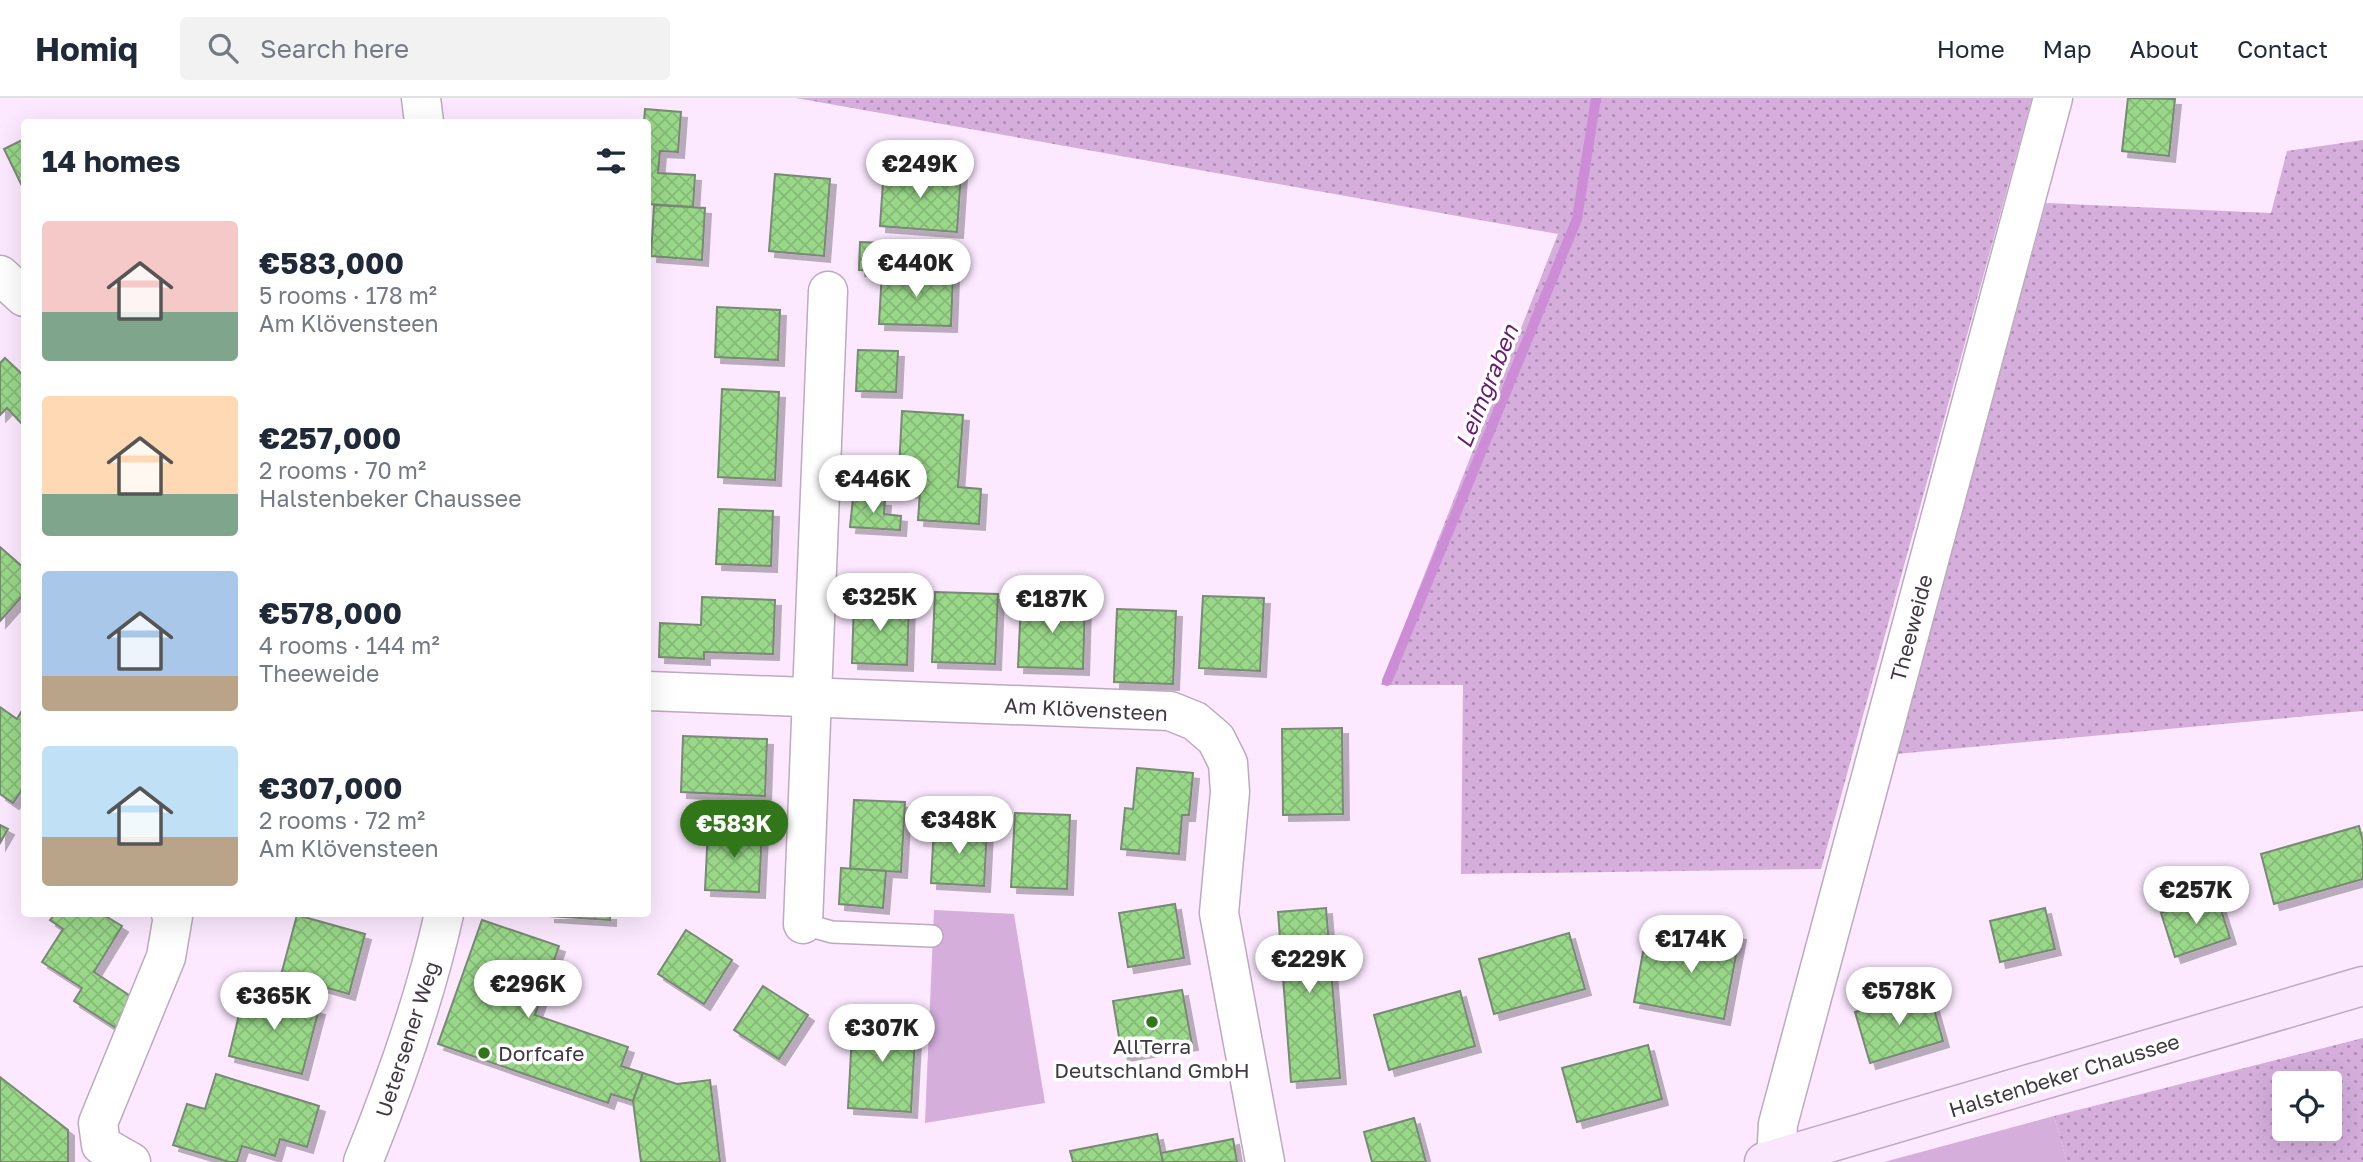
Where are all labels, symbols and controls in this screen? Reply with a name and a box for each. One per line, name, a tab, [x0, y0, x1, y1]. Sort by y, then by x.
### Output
search box	[180, 17, 670, 80]
text: Homiq	[35, 29, 138, 68]
icon: search	[204, 29, 242, 67]
text: Search here	[260, 33, 409, 64]
text: Home	[1937, 34, 2005, 63]
text: Map	[2043, 34, 2092, 63]
text: About	[2130, 34, 2199, 63]
text: Contact	[2237, 34, 2328, 63]
pin: €249K	[871, 140, 969, 200]
icon: filters	[592, 142, 630, 180]
text: 14 homes	[42, 143, 181, 179]
text: €249K	[882, 149, 958, 177]
pin: €440K	[867, 240, 965, 299]
text: €583,000	[259, 245, 404, 281]
text: €440K	[878, 248, 954, 276]
icon: home	[98, 249, 182, 333]
text: 5 rooms · 178 m²	[259, 281, 437, 309]
text: Am Klövensteen	[259, 309, 439, 337]
water label: Leimgraben	[1449, 320, 1524, 452]
text: €257,000	[259, 420, 401, 456]
icon: home	[98, 424, 182, 508]
text: 2 rooms · 70 m²	[259, 456, 426, 484]
pin: €446K	[824, 456, 922, 515]
text: €446K	[835, 464, 911, 492]
text: Halstenbeker Chaussee	[259, 484, 522, 512]
street label: Theeweide	[1884, 572, 1938, 684]
pin: €325K	[831, 574, 929, 633]
pin: €187K	[1003, 575, 1101, 635]
text: €325K	[843, 582, 917, 610]
text: €187K	[1016, 584, 1088, 612]
text: €578,000	[259, 595, 402, 631]
icon: home	[98, 599, 182, 683]
text: 4 rooms · 144 m²	[259, 631, 440, 659]
text: Theeweide	[259, 659, 379, 687]
street label: Am Klövensteen	[1003, 692, 1169, 726]
text: €307,000	[259, 770, 402, 806]
icon: home	[98, 774, 182, 858]
pin: €348K	[910, 796, 1008, 856]
pin: €583K	[685, 800, 783, 860]
text: €348K	[921, 805, 997, 833]
text: 2 rooms · 72 m²	[259, 806, 425, 834]
text: €583K	[696, 809, 772, 837]
text: Am Klövensteen	[259, 834, 439, 862]
pin: €257K	[2147, 866, 2245, 926]
text: €257K	[2159, 875, 2233, 903]
pin: €174K	[1642, 916, 1740, 975]
text: €174K	[1655, 924, 1727, 952]
pin: €229K	[1260, 936, 1358, 995]
text: €229K	[1271, 944, 1347, 972]
street label: Uetersener Weg	[370, 958, 444, 1120]
pin: €296K	[479, 960, 577, 1020]
pin: €578K	[1850, 968, 1948, 1027]
text: €296K	[490, 969, 566, 997]
pin: €365K	[225, 972, 323, 1032]
text: €578K	[1862, 976, 1936, 1004]
text: €365K	[236, 981, 312, 1009]
pin: €307K	[833, 1004, 931, 1064]
text: €307K	[845, 1013, 919, 1041]
marker: AllTerra Deutschland GmbH	[1144, 1014, 1160, 1030]
street label: Halstenbeker Chaussee	[1946, 1028, 2182, 1122]
place label: AllTerra Deutschland GmbH	[1054, 1033, 1250, 1083]
place label: Dorfcafe	[498, 1040, 584, 1066]
marker: Dorfcafe	[476, 1045, 492, 1061]
map controls	[2272, 1071, 2342, 1141]
button: locate	[2272, 1071, 2342, 1141]

